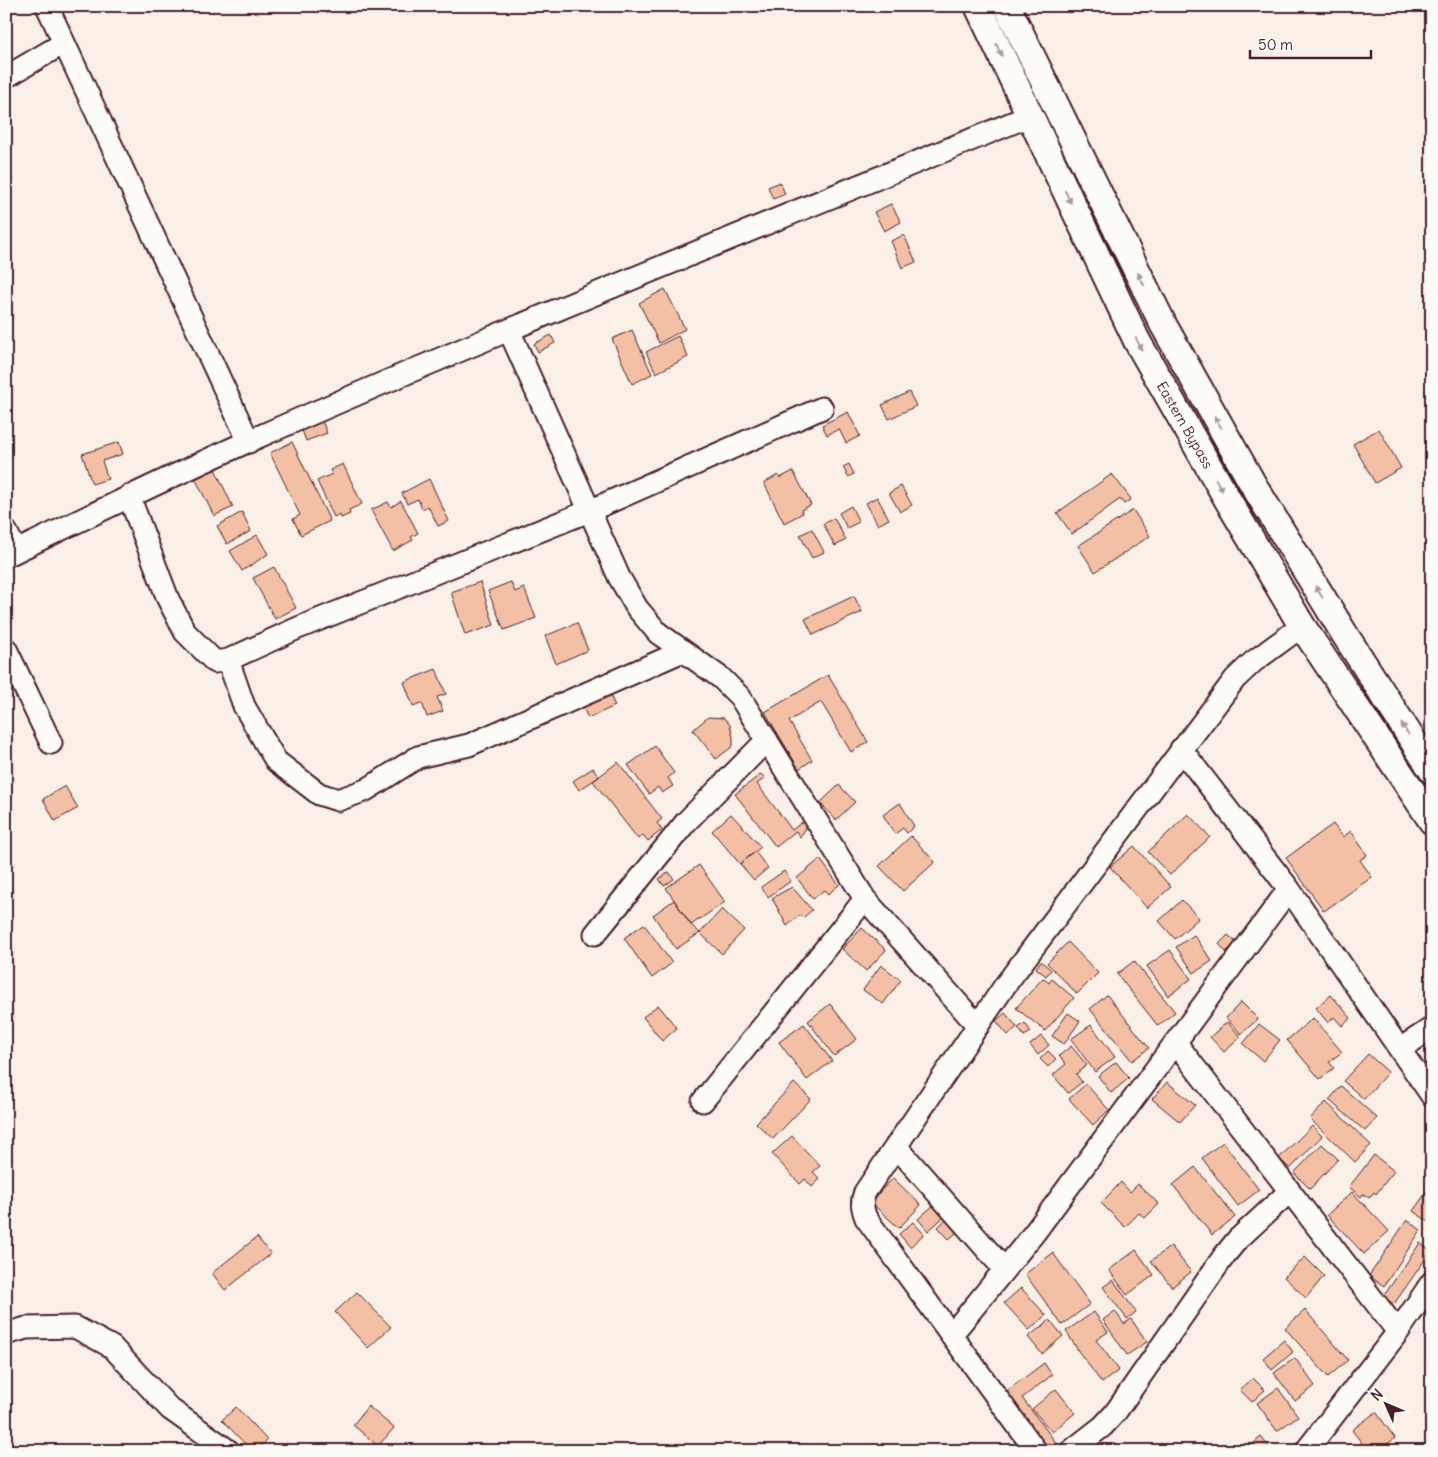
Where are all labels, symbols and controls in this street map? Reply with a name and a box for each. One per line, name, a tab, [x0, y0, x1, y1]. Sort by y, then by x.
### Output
scale bar	[1250, 28, 1372, 60]
text: 50 m	[1258, 35, 1293, 54]
one-way arrow	[995, 43, 1003, 57]
one-way arrow	[1064, 190, 1072, 204]
one-way arrow	[1137, 272, 1145, 286]
one-way arrow	[1135, 336, 1143, 351]
street label: Eastern Bypass	[1153, 378, 1217, 472]
one-way arrow	[1213, 415, 1222, 428]
one-way arrow	[1215, 478, 1223, 492]
one-way arrow	[1314, 585, 1323, 598]
one-way arrow	[1401, 722, 1410, 735]
north arrow	[1360, 1380, 1410, 1430]
text: N	[1367, 1385, 1387, 1405]

